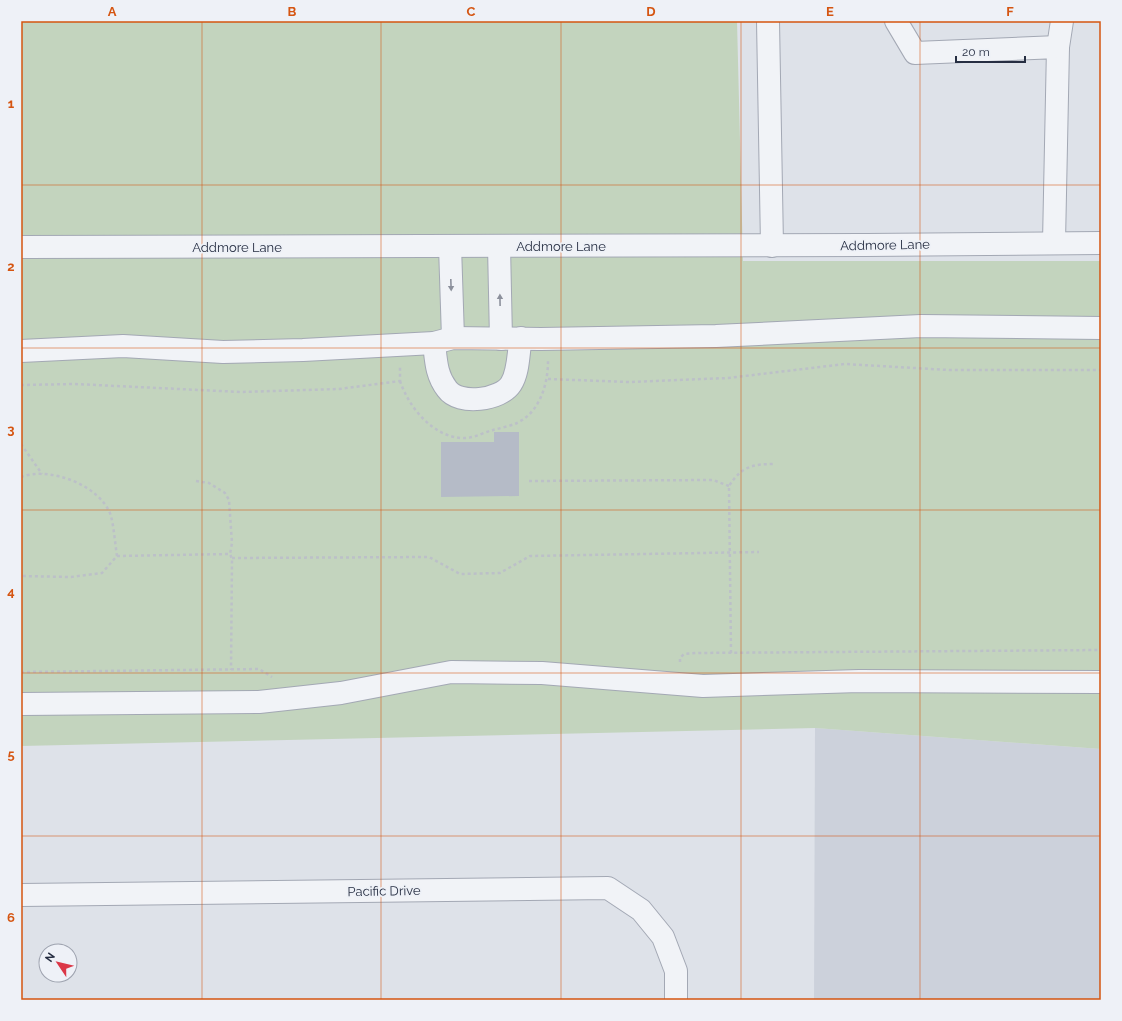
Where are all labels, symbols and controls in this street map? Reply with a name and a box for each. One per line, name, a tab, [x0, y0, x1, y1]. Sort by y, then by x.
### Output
text: A	[108, 4, 117, 19]
text: B	[288, 4, 297, 19]
text: C	[467, 4, 476, 19]
text: D	[646, 4, 656, 19]
text: E	[826, 4, 834, 19]
text: F	[1006, 4, 1014, 19]
scale bar	[956, 38, 1025, 64]
text: 20 m	[962, 45, 990, 59]
text: 1	[8, 96, 15, 111]
street label: Addmore Lane	[840, 237, 930, 253]
street label: Addmore Lane	[516, 239, 606, 254]
street label: Addmore Lane	[192, 240, 282, 255]
text: 2	[7, 259, 15, 274]
one-way arrow	[448, 279, 454, 292]
one-way arrow	[497, 293, 503, 306]
text: 3	[7, 422, 15, 437]
text: 4	[7, 584, 15, 599]
text: 5	[7, 747, 15, 762]
street label: Pacific Drive	[347, 883, 421, 899]
text: 6	[7, 910, 15, 925]
north arrow	[38, 943, 78, 983]
text: N	[42, 950, 58, 965]

